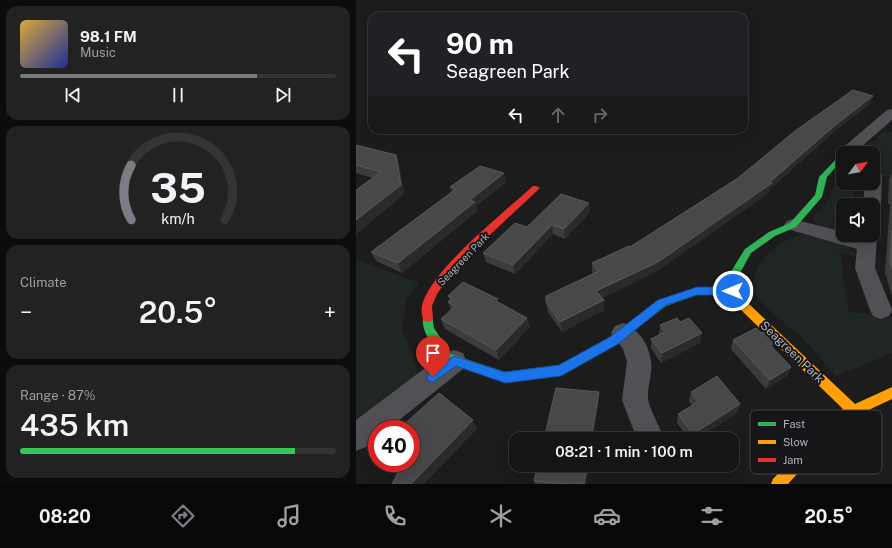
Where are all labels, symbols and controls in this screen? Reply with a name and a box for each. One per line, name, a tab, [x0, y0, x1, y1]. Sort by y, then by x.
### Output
text: 90 m	[446, 27, 514, 60]
text: 98.1 FM	[80, 28, 137, 45]
icon: left	[380, 28, 432, 80]
text: Music	[80, 45, 116, 60]
text: Seagreen Park	[446, 61, 570, 82]
icon: previous	[62, 84, 84, 106]
icon: pause	[167, 84, 189, 106]
icon: next	[272, 84, 294, 106]
icon: left	[505, 104, 527, 126]
icon: ahead	[547, 104, 569, 126]
icon: right	[589, 104, 611, 126]
north arrow	[836, 146, 880, 190]
map controls	[836, 146, 880, 242]
text: 35	[150, 163, 206, 212]
button: sound	[836, 198, 880, 242]
text: km/h	[161, 210, 195, 227]
street label: Seagreen Park	[435, 230, 491, 288]
position arrow	[712, 270, 754, 312]
text: Climate	[20, 275, 67, 290]
text: 20.5°	[139, 294, 217, 330]
text: −	[20, 299, 32, 325]
text: +	[324, 299, 336, 325]
street label: Seagreen Park	[757, 318, 827, 386]
pin	[416, 336, 450, 377]
icon: arrive	[422, 342, 444, 364]
text: Range · 87%	[20, 388, 95, 403]
text: 435 km	[20, 407, 129, 443]
legend	[750, 410, 882, 474]
text: Fast	[783, 418, 805, 430]
speed limit sign: 40	[368, 420, 420, 472]
text: Slow	[783, 436, 809, 448]
text: 08:21 · 1 min · 100 m	[555, 443, 693, 460]
text: Jam	[783, 454, 803, 466]
icon: directions	[169, 502, 197, 530]
icon: music	[275, 502, 303, 530]
icon: phone	[381, 502, 409, 530]
icon: climate	[487, 502, 515, 530]
icon: car	[593, 502, 621, 530]
icon: filters	[698, 502, 726, 530]
text: 08:20	[39, 506, 91, 527]
text: 20.5°	[804, 506, 853, 527]

